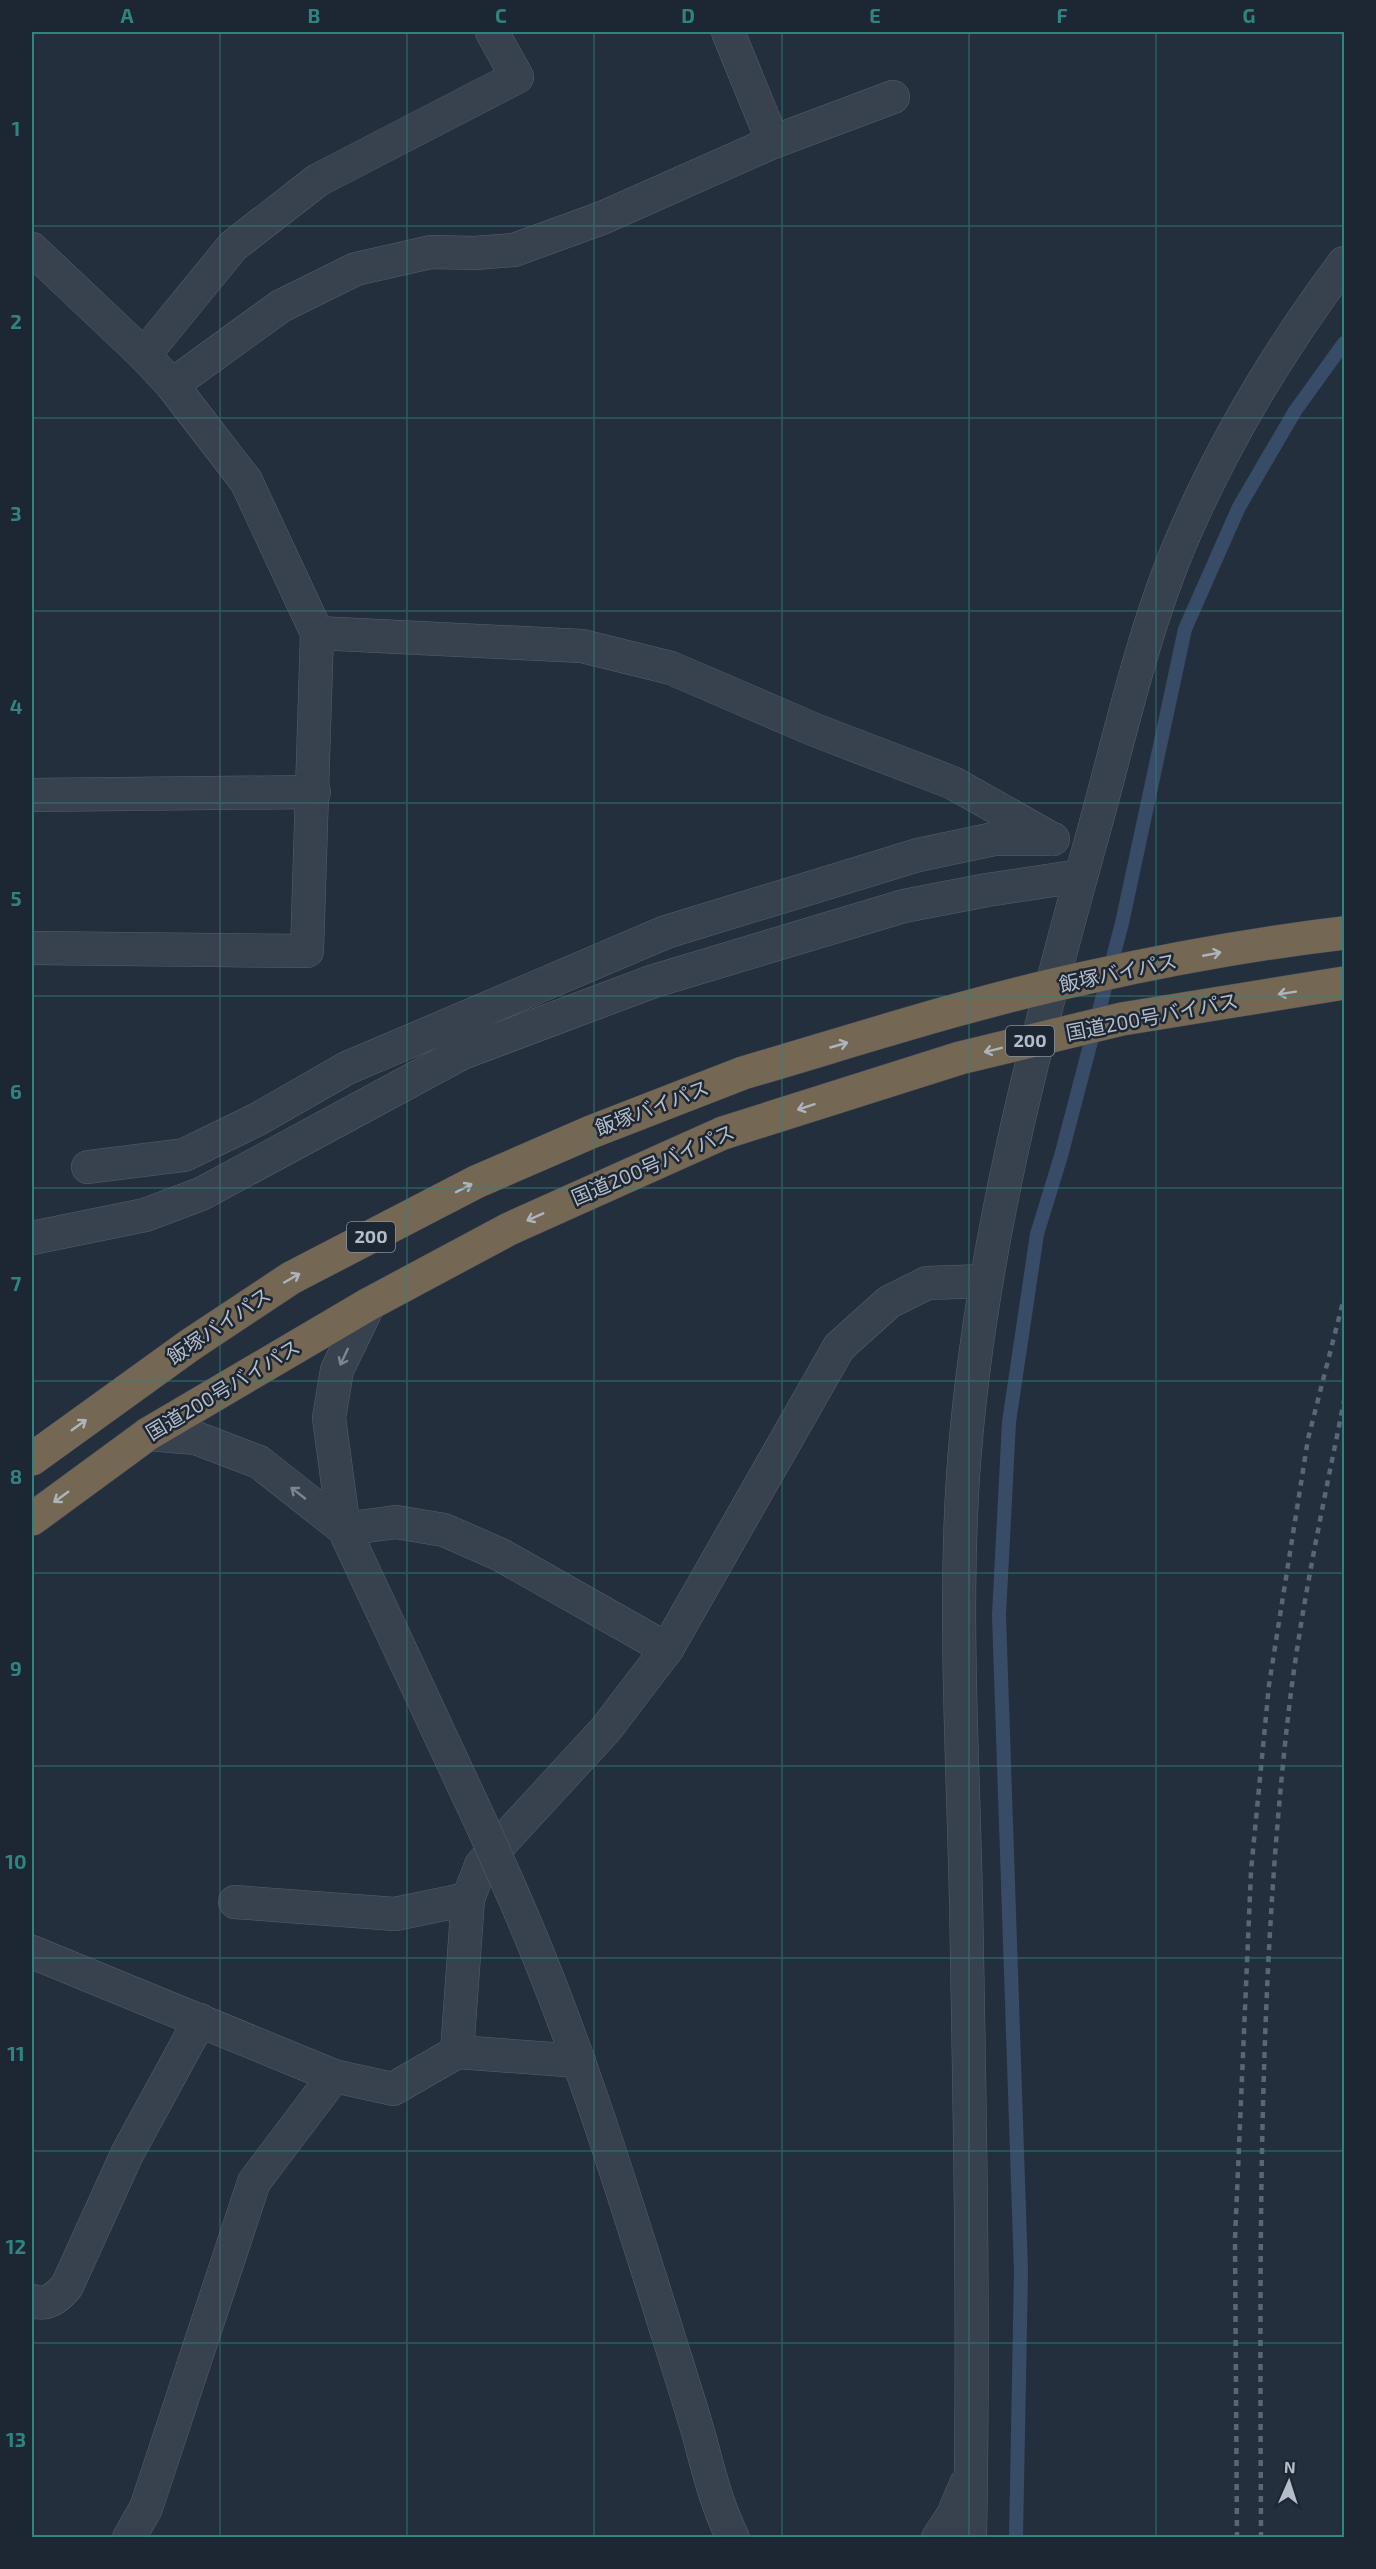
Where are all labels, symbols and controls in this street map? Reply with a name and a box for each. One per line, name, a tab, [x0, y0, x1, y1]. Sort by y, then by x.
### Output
text: A	[120, 3, 134, 27]
text: B	[308, 3, 320, 27]
text: C	[495, 3, 507, 27]
text: D	[681, 3, 695, 27]
text: E	[869, 3, 881, 27]
text: F	[1056, 3, 1068, 27]
text: G	[1243, 3, 1255, 27]
text: 1	[12, 116, 20, 140]
text: 2	[10, 309, 22, 333]
text: 3	[10, 501, 22, 525]
text: 4	[10, 694, 23, 718]
text: 5	[10, 886, 22, 910]
street label: 飯塚バイパス	[1057, 948, 1179, 996]
one-way arrow	[1202, 948, 1221, 959]
one-way arrow	[1277, 987, 1297, 998]
street label: 国道200号バイパス	[1064, 988, 1240, 1044]
road number: 200	[1006, 1026, 1054, 1056]
one-way arrow	[829, 1039, 848, 1050]
one-way arrow	[983, 1045, 1002, 1057]
street label: 飯塚バイパス	[592, 1074, 712, 1140]
text: 6	[10, 1079, 22, 1103]
one-way arrow	[797, 1102, 816, 1113]
street label: 国道200号バイパス	[567, 1119, 738, 1209]
one-way arrow	[455, 1182, 473, 1193]
one-way arrow	[527, 1211, 545, 1223]
road number: 200	[347, 1222, 395, 1252]
text: 7	[11, 1271, 22, 1295]
one-way arrow	[283, 1272, 300, 1284]
street label: 飯塚バイパス	[162, 1282, 275, 1369]
street label: 国道200号バイパス	[141, 1334, 304, 1444]
one-way arrow	[337, 1347, 349, 1365]
one-way arrow	[71, 1418, 87, 1431]
text: 8	[10, 1464, 22, 1488]
one-way arrow	[291, 1486, 307, 1499]
one-way arrow	[53, 1491, 69, 1503]
text: 9	[10, 1656, 22, 1680]
text: 10	[5, 1849, 27, 1873]
text: 11	[7, 2041, 25, 2065]
text: 12	[6, 2234, 26, 2258]
text: 13	[6, 2427, 26, 2451]
north arrow	[1259, 2452, 1319, 2512]
text: N	[1284, 2457, 1296, 2476]

